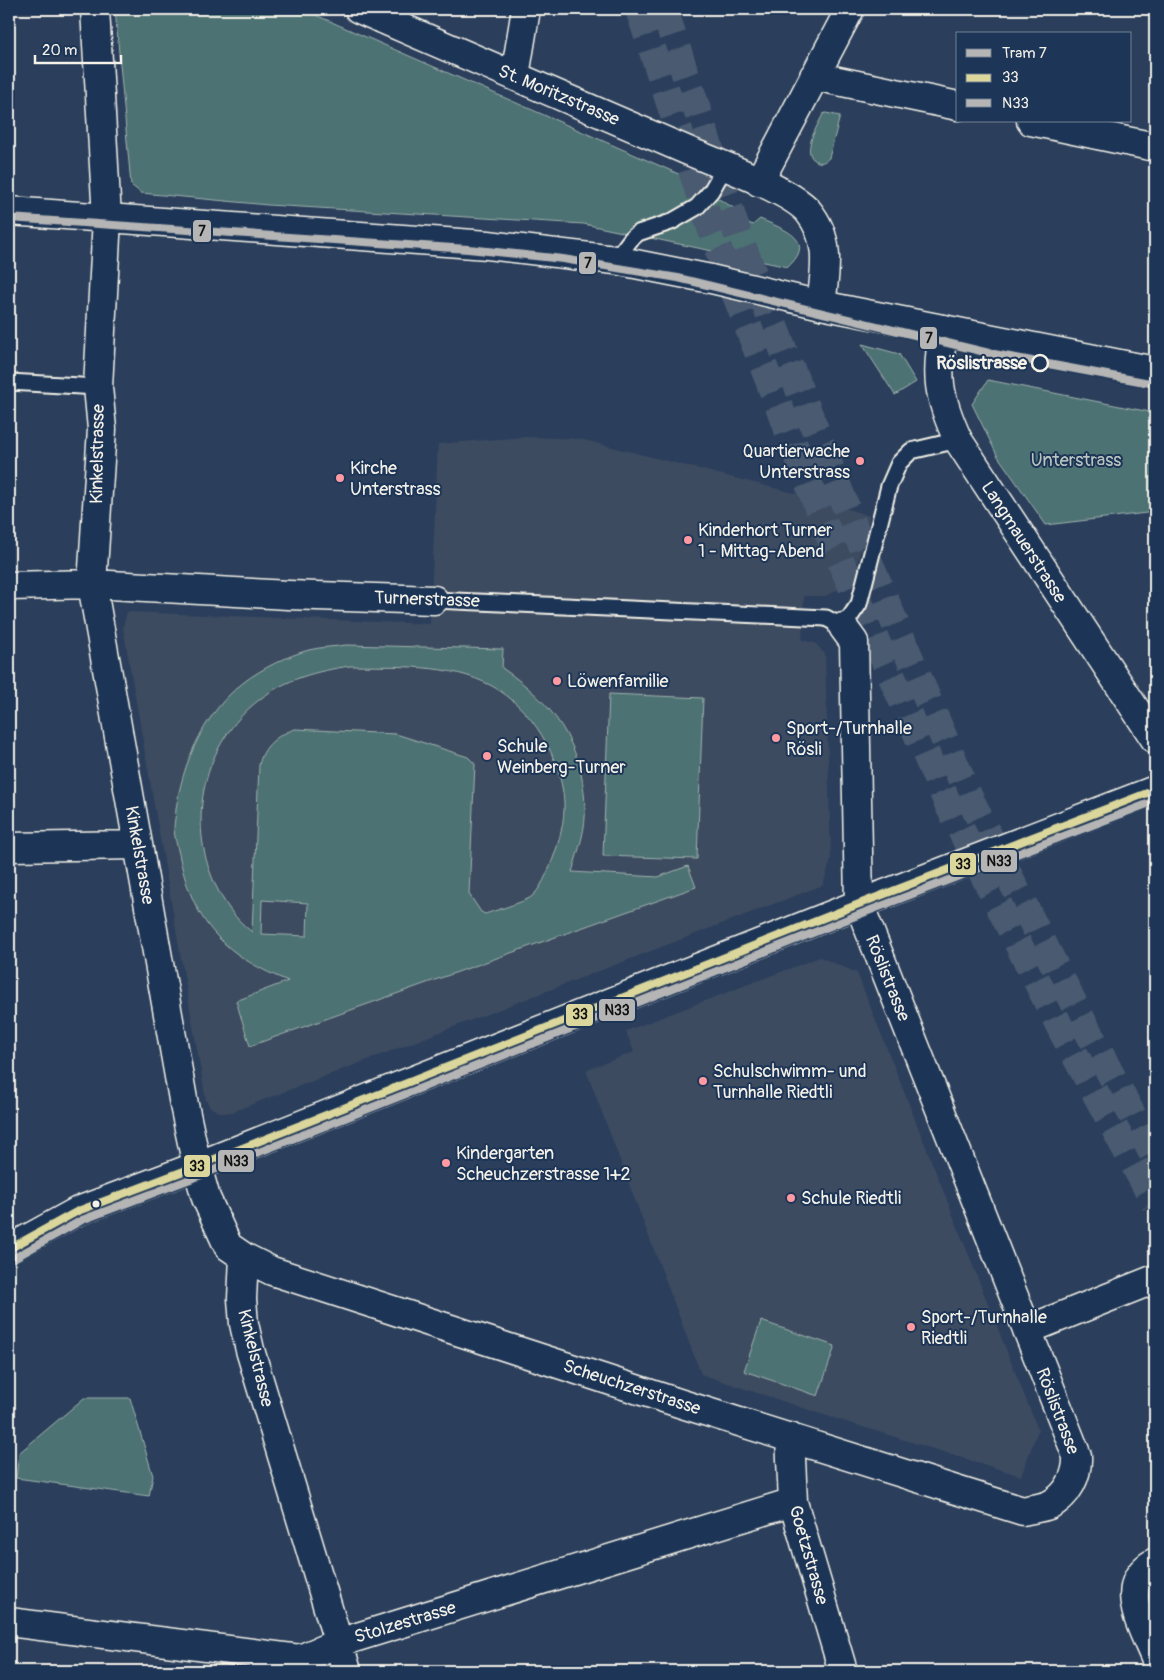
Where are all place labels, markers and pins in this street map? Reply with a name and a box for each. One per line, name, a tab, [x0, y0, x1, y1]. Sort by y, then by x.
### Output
place label: Röslistrasse	[936, 352, 1028, 375]
marker: Röslistrasse	[1031, 354, 1049, 372]
place label: Quartierwache Unterstrass	[742, 440, 850, 484]
marker: Quartierwache Unterstrass	[854, 455, 866, 467]
place label: Kirche Unterstrass	[350, 457, 441, 501]
marker: Kirche Unterstrass	[334, 472, 346, 484]
place label: Kinderhort Turner 1 - Mittag-Abend	[698, 519, 833, 563]
marker: Kinderhort Turner 1 - Mittag-Abend	[682, 534, 694, 546]
place label: Löwenfamilie	[567, 670, 668, 693]
marker: Löwenfamilie	[551, 675, 563, 687]
place label: Sport-/Turnhalle Rösli	[786, 717, 912, 761]
marker: Sport-/Turnhalle Rösli	[770, 732, 782, 744]
place label: Schule Weinberg-Turner	[497, 735, 626, 779]
marker: Schule Weinberg-Turner	[481, 750, 493, 762]
place label: Schulschwimm- und Turnhalle Riedtli	[713, 1060, 867, 1104]
marker: Schulschwimm- und Turnhalle Riedtli	[697, 1075, 709, 1087]
place label: Kindergarten Scheuchzerstrasse 1+2	[456, 1142, 631, 1186]
marker: Kindergarten Scheuchzerstrasse 1+2	[440, 1157, 452, 1169]
place label: Schule Riedtli	[801, 1187, 901, 1210]
marker: Schule Riedtli	[785, 1192, 797, 1204]
unlabelled marker	[91, 1199, 101, 1209]
place label: Sport-/Turnhalle Riedtli	[921, 1306, 1047, 1350]
marker: Sport-/Turnhalle Riedtli	[905, 1321, 917, 1333]

